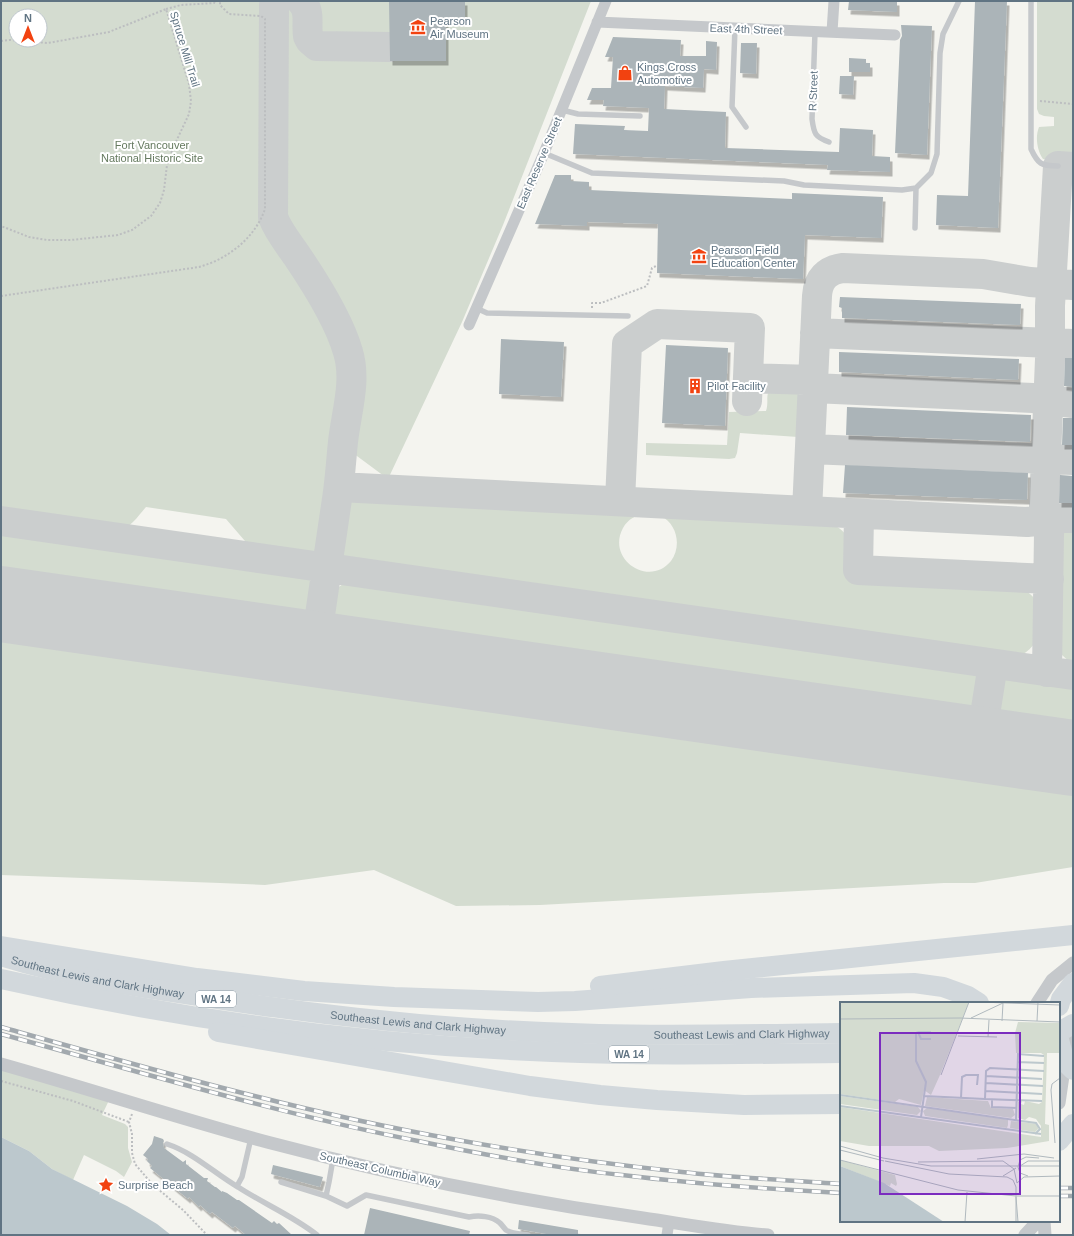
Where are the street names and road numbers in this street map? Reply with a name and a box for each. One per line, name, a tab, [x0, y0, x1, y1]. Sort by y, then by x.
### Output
street label: Spruce Mill Trail	[168, 10, 202, 88]
street label: East 4th Street	[709, 22, 783, 36]
street label: R Street	[806, 71, 820, 111]
street label: East Reserve Street	[514, 115, 564, 211]
street label: Southeast Lewis and Clark Highway	[10, 953, 186, 1000]
road number: WA 14	[196, 991, 236, 1007]
street label: Southeast Lewis and Clark Highway	[330, 1009, 507, 1036]
street label: Southeast Lewis and Clark Highway	[653, 1027, 830, 1041]
road number: WA 14	[609, 1046, 649, 1062]
street label: Southeast Columbia Way	[318, 1149, 442, 1189]

